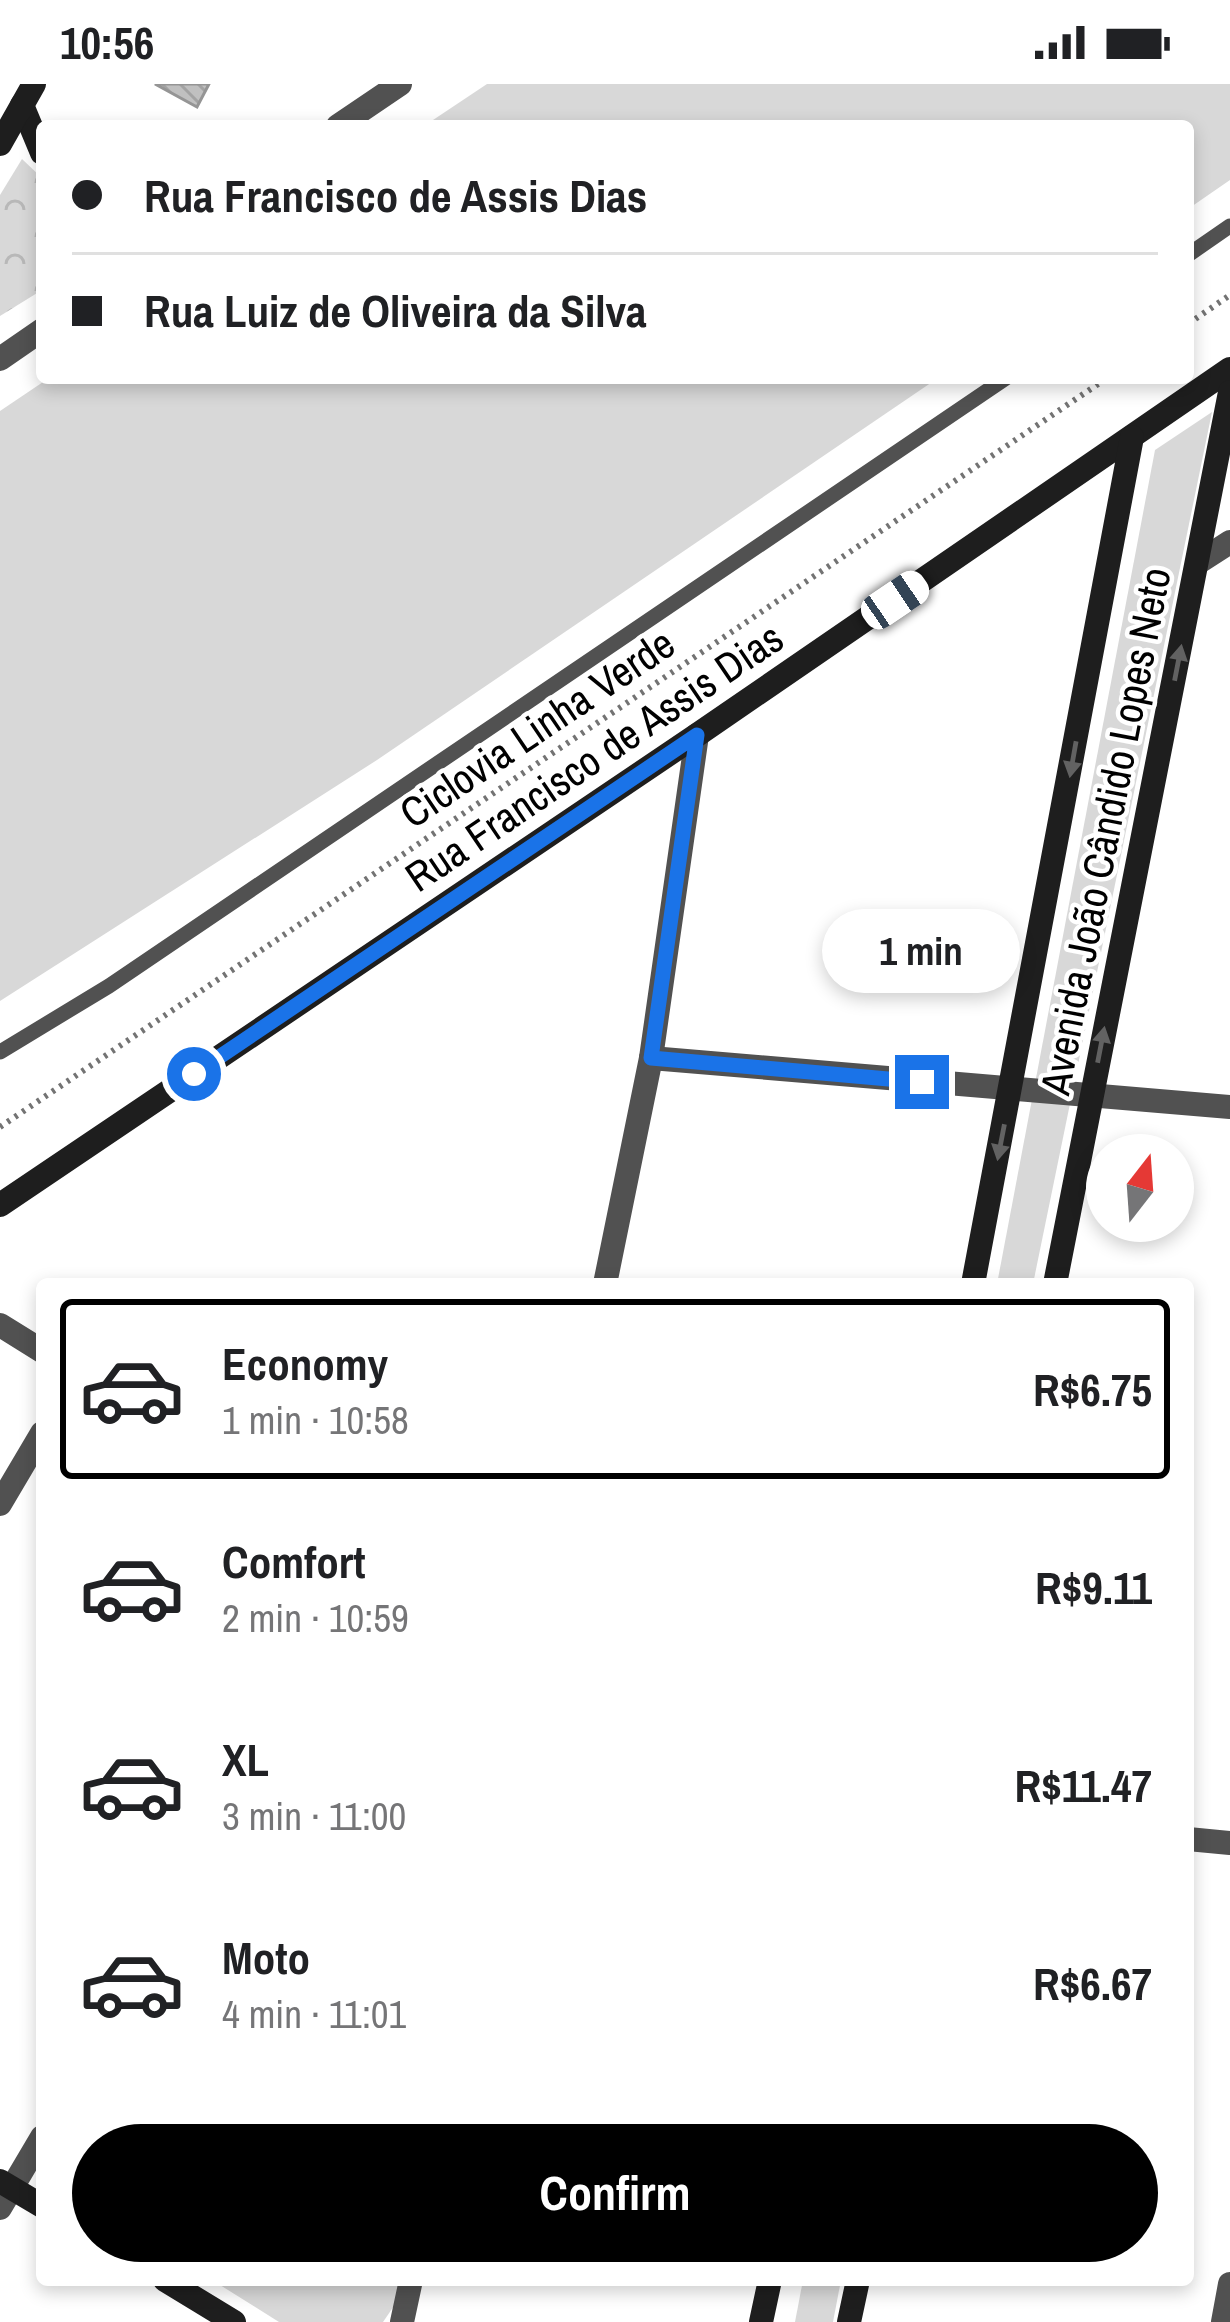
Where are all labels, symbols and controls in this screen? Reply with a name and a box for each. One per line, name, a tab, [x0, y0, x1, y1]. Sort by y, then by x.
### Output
text: 10:56	[60, 12, 154, 73]
text: Rua Francisco de Assis Dias	[144, 165, 647, 226]
text: Rua Luiz de Oliveira da Silva	[144, 280, 647, 341]
street label: Avenida João Cândido Lopes Neto	[1026, 563, 1184, 1100]
car	[855, 565, 935, 635]
street label: Rua Francisco de Assis Dias	[394, 610, 794, 904]
street label: Ciclovia Linha Verde	[389, 615, 685, 841]
one-way arrow	[1169, 644, 1188, 682]
one-way arrow	[1063, 741, 1082, 778]
callout: 1 min	[823, 908, 1021, 992]
text: 1 min	[879, 925, 963, 977]
one-way arrow	[1092, 1026, 1111, 1064]
route start	[167, 1047, 221, 1101]
route end	[895, 1055, 949, 1109]
one-way arrow	[991, 1124, 1010, 1162]
north arrow	[1086, 1134, 1194, 1242]
map controls	[1086, 1134, 1194, 1242]
text: Economy	[222, 1333, 388, 1394]
icon: car	[78, 1335, 186, 1443]
text: R$6.75	[1033, 1359, 1152, 1420]
text: 1 min · 10:58	[222, 1394, 409, 1446]
text: Comfort	[222, 1531, 365, 1592]
icon: car	[78, 1533, 186, 1641]
text: R$9.11	[1035, 1557, 1152, 1618]
text: 2 min · 10:59	[222, 1592, 409, 1644]
text: XL	[222, 1729, 269, 1790]
icon: car	[78, 1731, 186, 1839]
text: R$11.47	[1015, 1755, 1152, 1816]
text: 3 min · 11:00	[222, 1790, 406, 1842]
text: Moto	[222, 1927, 310, 1988]
icon: car	[78, 1929, 186, 2037]
text: R$6.67	[1033, 1953, 1152, 2014]
text: 4 min · 11:01	[222, 1988, 406, 2040]
button: Confirm	[72, 2124, 1158, 2262]

